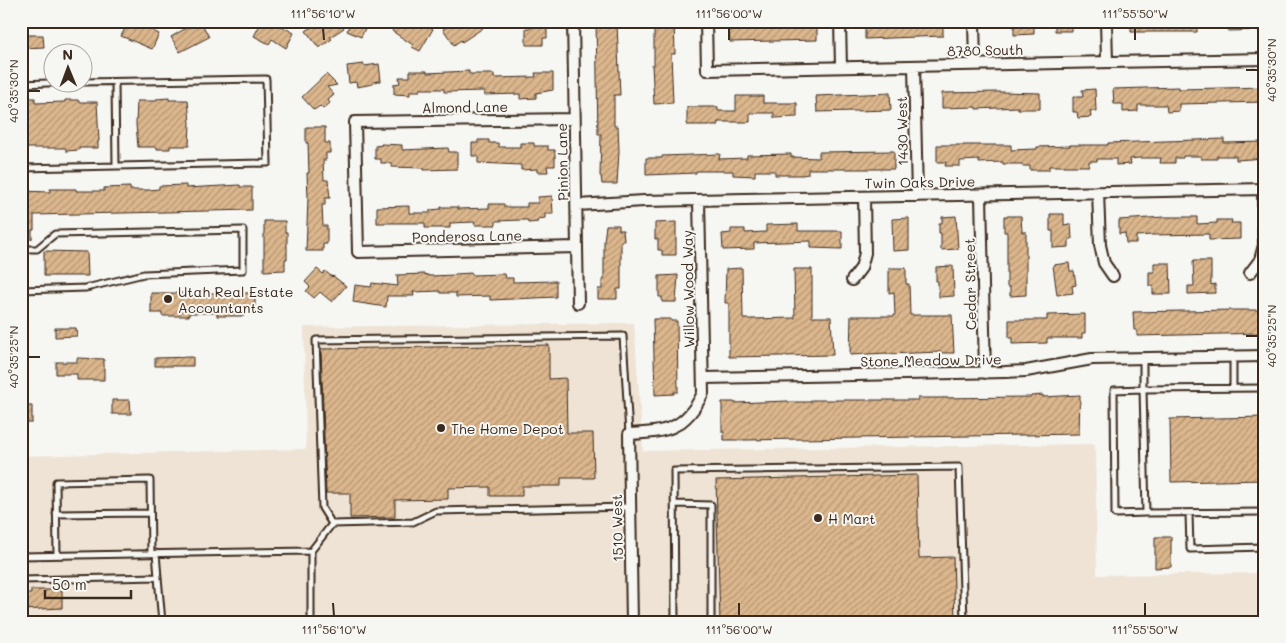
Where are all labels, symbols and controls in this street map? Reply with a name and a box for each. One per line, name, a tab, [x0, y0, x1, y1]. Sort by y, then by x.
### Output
text: 111°56'10"W	[290, 5, 356, 21]
text: 111°56'00"W	[695, 5, 763, 21]
text: 111°55'50"W	[1102, 5, 1168, 21]
text: 40°35'30"N	[1263, 38, 1279, 102]
street label: 8780 South	[947, 40, 1023, 60]
north arrow	[42, 42, 92, 92]
text: N	[62, 45, 73, 64]
text: 40°35'30"N	[5, 59, 21, 123]
street label: 1430 West	[892, 96, 912, 166]
street label: Almond Lane	[422, 97, 508, 117]
street label: Pinion Lane	[552, 123, 572, 201]
street label: Twin Oaks Drive	[864, 172, 976, 192]
street label: Ponderosa Lane	[412, 226, 522, 246]
street label: Willow Wood Way	[677, 230, 699, 348]
street label: Cedar Street	[960, 238, 980, 330]
place label: Utah Real Estate Accountants	[178, 282, 294, 317]
marker: Utah Real Estate Accountants	[162, 293, 174, 305]
text: 40°35'25"N	[1263, 305, 1279, 367]
text: 40°35'25"N	[5, 326, 21, 388]
street label: Stone Meadow Drive	[860, 349, 1002, 371]
place label: The Home Depot	[451, 419, 564, 438]
marker: The Home Depot	[435, 422, 447, 434]
street label: 1510 West	[607, 494, 627, 562]
place label: H Mart	[828, 509, 876, 528]
marker: H Mart	[812, 512, 824, 524]
scale bar	[45, 568, 131, 600]
text: 50 m	[52, 574, 87, 594]
text: 111°56'10"W	[301, 621, 367, 637]
text: 111°56'00"W	[705, 621, 773, 637]
text: 111°55'50"W	[1112, 621, 1178, 637]

